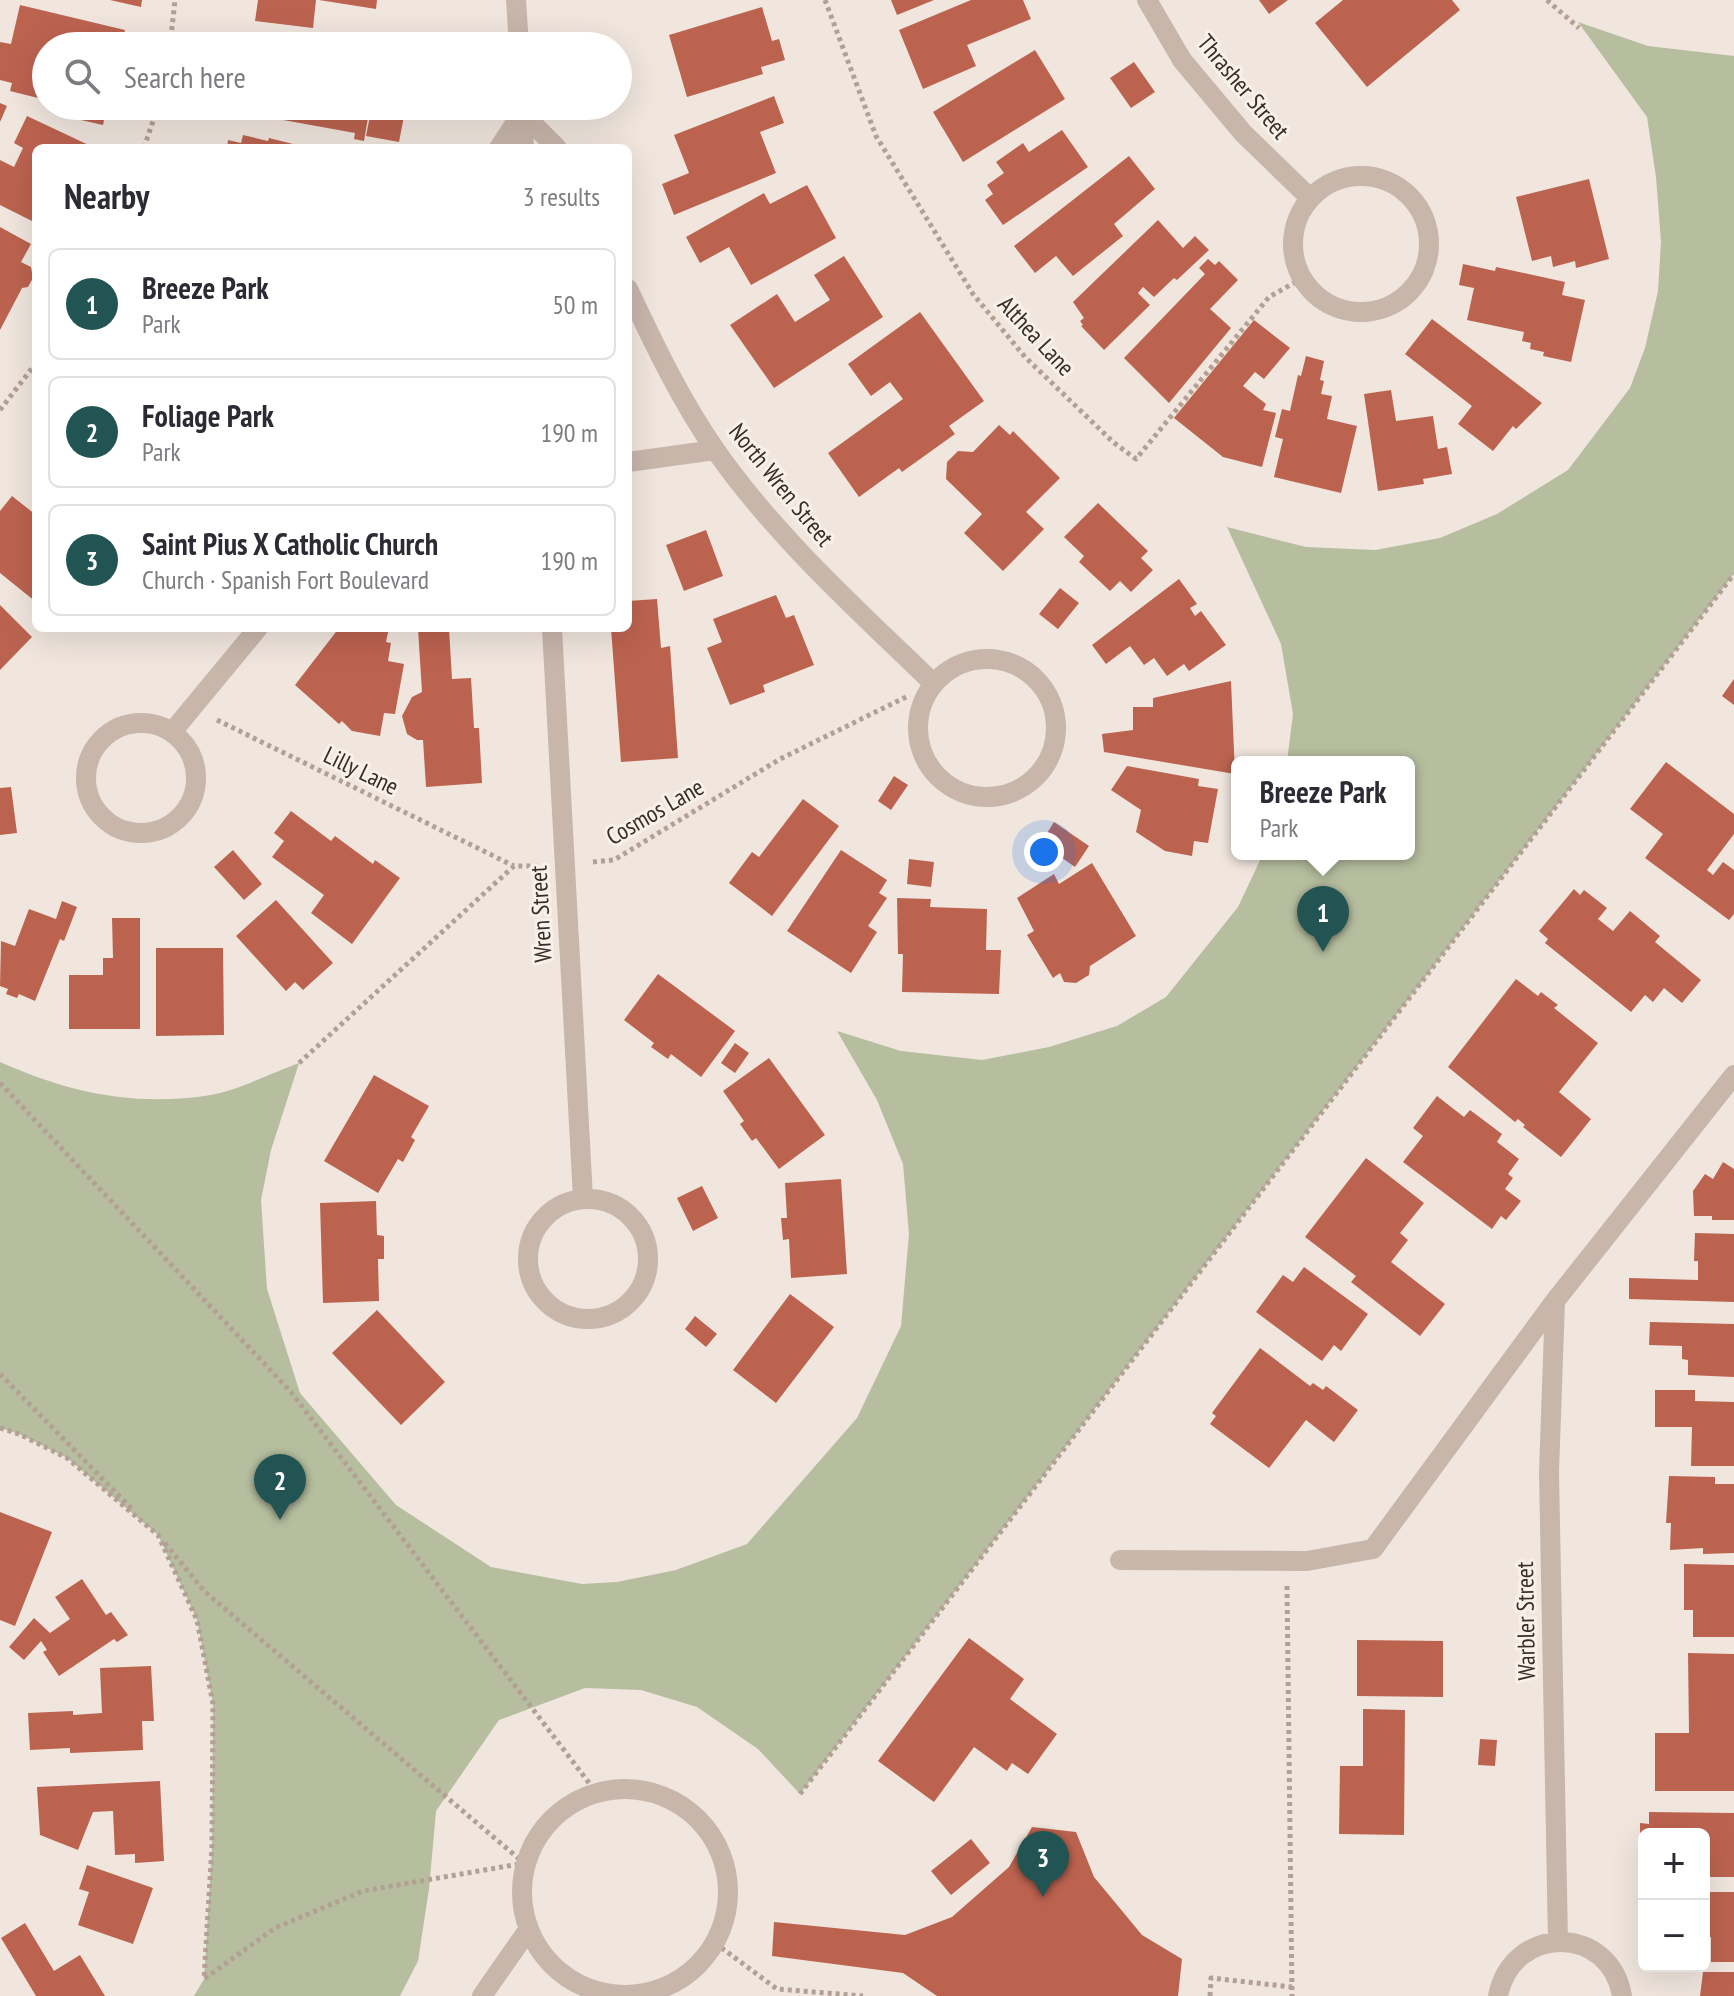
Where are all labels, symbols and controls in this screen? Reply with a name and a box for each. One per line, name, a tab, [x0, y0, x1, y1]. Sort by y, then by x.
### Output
street label: Thrasher Street	[1191, 28, 1296, 146]
search box	[32, 32, 632, 120]
icon: search	[60, 54, 104, 98]
text: Search here	[124, 57, 246, 96]
text: Nearby	[64, 174, 149, 218]
text: 3 results	[523, 180, 600, 213]
text: Breeze Park	[142, 268, 269, 307]
text: 1	[86, 288, 98, 321]
text: 50 m	[552, 288, 598, 321]
street label: Althea Lane	[991, 289, 1081, 382]
text: Park	[142, 307, 181, 340]
text: Foliage Park	[142, 396, 274, 435]
text: 2	[86, 416, 98, 449]
text: 190 m	[540, 416, 598, 449]
street label: North Wren Street	[722, 417, 841, 553]
text: Park	[142, 435, 181, 468]
text: Saint Pius X Catholic Church	[142, 524, 438, 563]
text: 3	[86, 544, 98, 577]
text: 190 m	[540, 544, 598, 577]
text: Church · Spanish Fort Boulevard	[142, 563, 429, 596]
street label: Lilly Lane	[319, 739, 404, 802]
popup	[1231, 756, 1415, 860]
street label: Cosmos Lane	[600, 771, 709, 852]
text: Breeze Park	[1260, 772, 1386, 811]
text: Park	[1260, 811, 1298, 844]
your location	[1024, 832, 1064, 872]
street label: Wren Street	[522, 864, 559, 963]
pin: 1	[1297, 886, 1349, 952]
pin: 2	[254, 1454, 306, 1520]
street label: Warbler Street	[1509, 1561, 1542, 1681]
map controls	[1638, 1828, 1710, 1972]
button: +	[1638, 1828, 1710, 1900]
pin: 3	[1017, 1831, 1069, 1897]
button: −	[1638, 1900, 1710, 1972]

